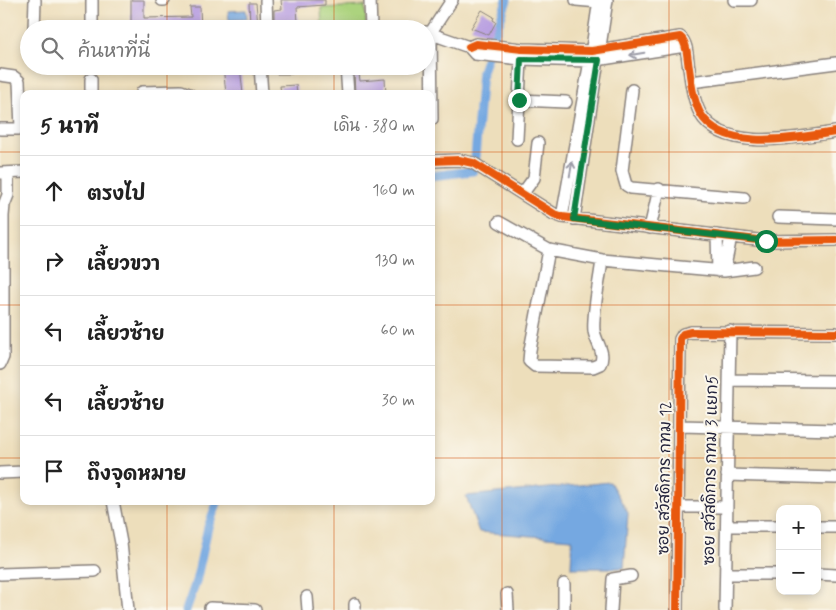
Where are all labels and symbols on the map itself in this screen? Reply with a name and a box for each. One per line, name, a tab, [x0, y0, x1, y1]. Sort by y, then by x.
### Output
one-way arrow	[630, 50, 646, 60]
route end	[508, 89, 531, 112]
one-way arrow	[566, 161, 576, 177]
route start	[755, 230, 778, 253]
street label: ซอย สวัสดิการ กทม 3 แยก5	[698, 375, 723, 565]
street label: ซอย สวัสดิการ กทม 12	[652, 401, 677, 555]

